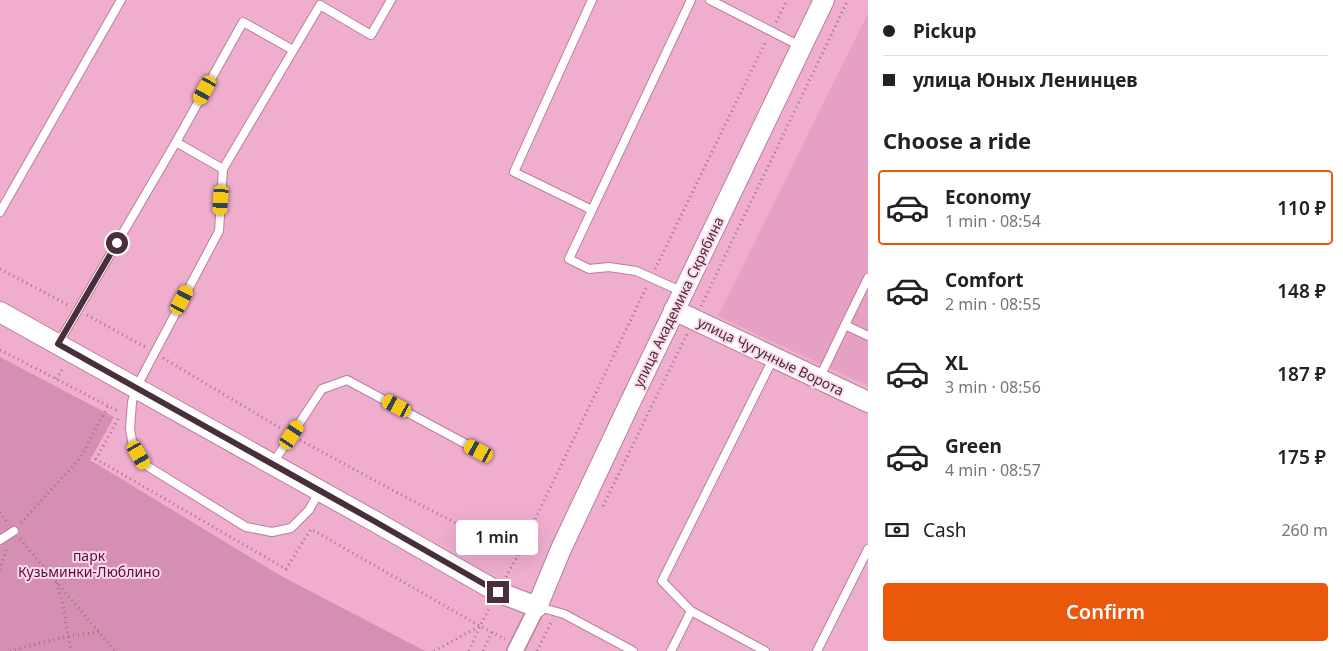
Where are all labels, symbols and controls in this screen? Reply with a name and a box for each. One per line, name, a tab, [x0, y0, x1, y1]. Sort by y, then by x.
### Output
text: Pickup	[913, 18, 976, 44]
text: улица Юных Ленинцев	[913, 67, 1138, 93]
car	[191, 73, 218, 107]
text: Choose a ride	[883, 125, 1031, 155]
text: Economy	[945, 184, 1031, 210]
car	[212, 185, 229, 215]
icon: car	[885, 185, 930, 230]
text: 110 ₽	[1277, 195, 1326, 221]
text: 1 min · 08:54	[945, 210, 1041, 232]
street label: улица Академика Скрябина	[628, 213, 728, 391]
route start	[106, 232, 128, 254]
text: Comfort	[945, 267, 1024, 293]
icon: car	[885, 268, 930, 313]
text: 148 ₽	[1277, 278, 1326, 304]
car	[168, 283, 195, 317]
text: 2 min · 08:55	[945, 293, 1041, 315]
street label: улица Чугунные Ворота	[695, 312, 847, 400]
text: XL	[945, 350, 968, 376]
icon: car	[885, 351, 930, 396]
text: 187 ₽	[1277, 361, 1326, 387]
text: 3 min · 08:56	[945, 376, 1041, 398]
car	[380, 392, 413, 420]
car	[277, 418, 306, 452]
text: Green	[945, 433, 1002, 459]
icon: car	[885, 434, 930, 479]
car	[462, 437, 495, 465]
car	[125, 438, 152, 472]
text: 175 ₽	[1277, 444, 1326, 470]
text: 4 min · 08:57	[945, 459, 1041, 481]
icon: cash	[883, 516, 911, 544]
text: Cash	[923, 517, 967, 543]
text: 260 m	[1281, 519, 1328, 541]
callout: 1 min	[457, 520, 539, 554]
text: 1 min	[475, 526, 519, 548]
park label: парк Кузьминки-Люблино	[18, 546, 160, 581]
route end	[487, 581, 509, 603]
button: Confirm	[883, 583, 1328, 641]

